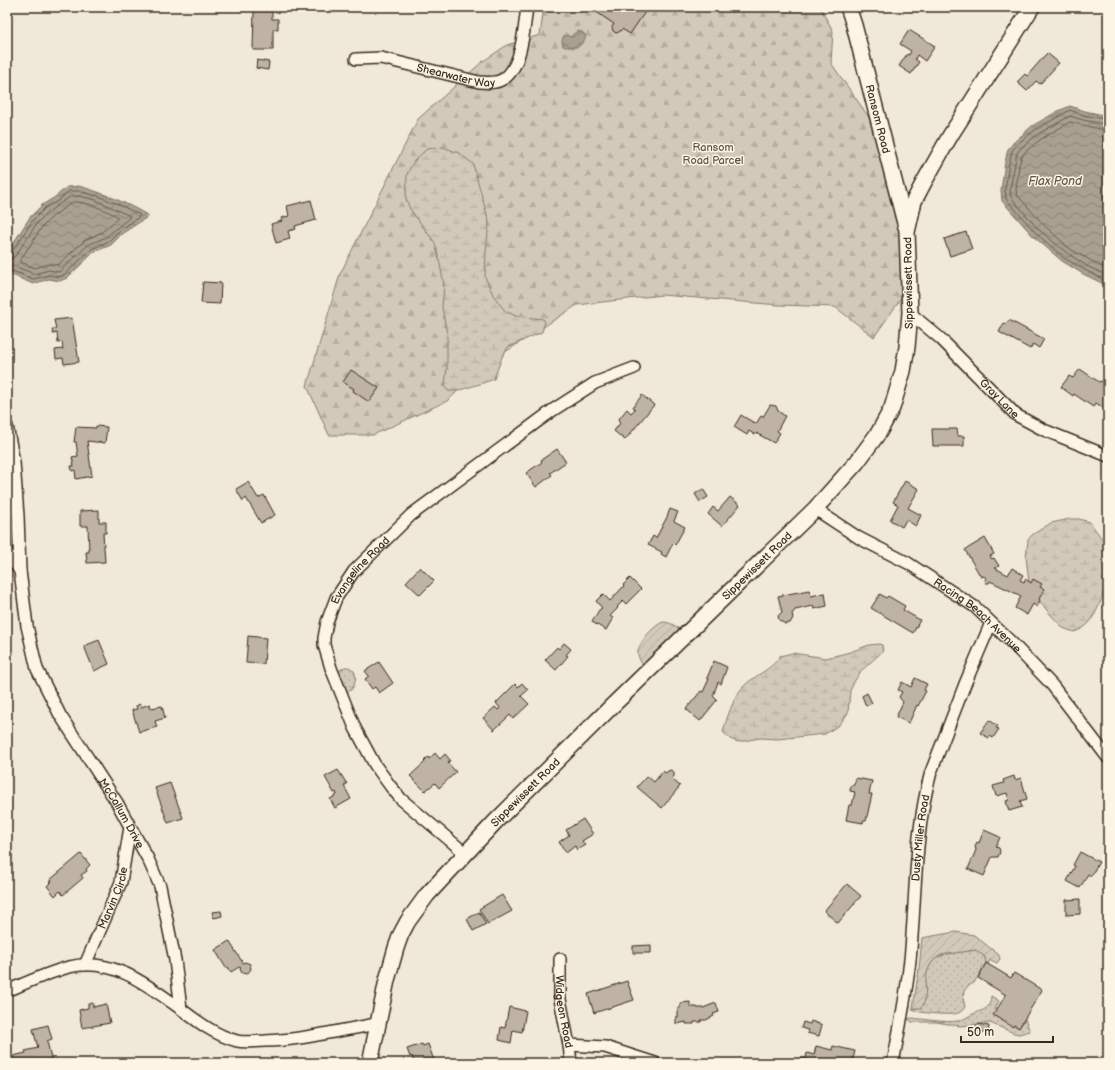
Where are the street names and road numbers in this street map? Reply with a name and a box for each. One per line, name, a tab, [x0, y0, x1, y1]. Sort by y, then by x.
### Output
street label: Shearwater Way	[415, 61, 496, 90]
street label: Ransom Road	[863, 83, 893, 155]
street label: Sippewissett Road	[901, 237, 916, 329]
street label: Gray Lane	[977, 376, 1022, 422]
street label: Sippewissett Road	[719, 529, 795, 603]
street label: Evangeline Road	[328, 534, 392, 606]
street label: Racing Beach Avenue	[931, 576, 1024, 656]
street label: Sippewissett Road	[488, 755, 563, 830]
street label: McCallum Drive	[96, 776, 147, 851]
street label: Dusty Miller Road	[909, 793, 932, 882]
street label: Marvin Circle	[95, 865, 130, 931]
street label: Widgeon Road	[553, 975, 575, 1049]

